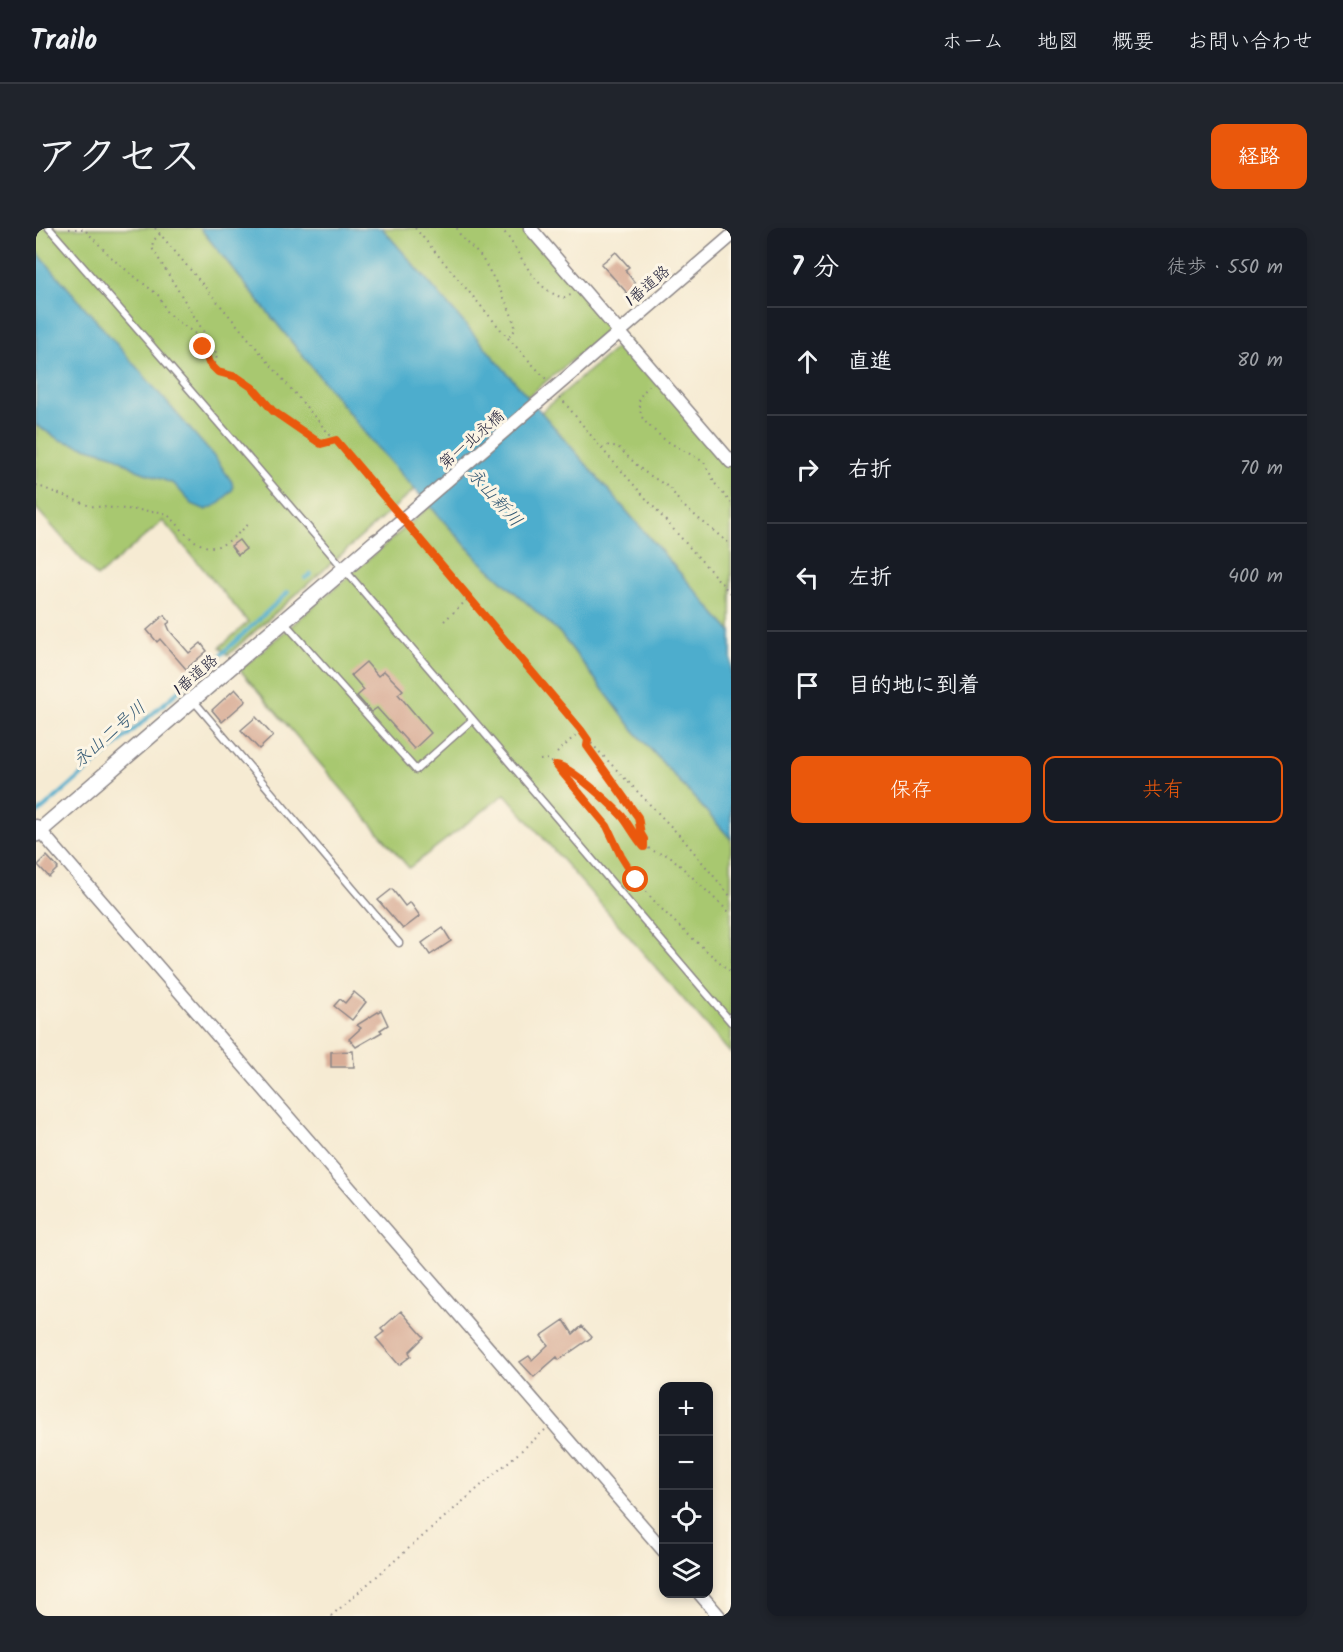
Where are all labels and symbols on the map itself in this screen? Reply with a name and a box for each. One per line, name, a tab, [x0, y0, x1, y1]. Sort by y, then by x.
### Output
street label: 1番道路	[620, 259, 676, 313]
route end	[189, 333, 215, 359]
street label: 第一北永橋	[434, 404, 510, 476]
water label: 永山新川	[459, 462, 529, 534]
street label: 1番道路	[168, 648, 224, 702]
water label: 永山二号川	[67, 695, 153, 776]
route start	[622, 866, 648, 892]

